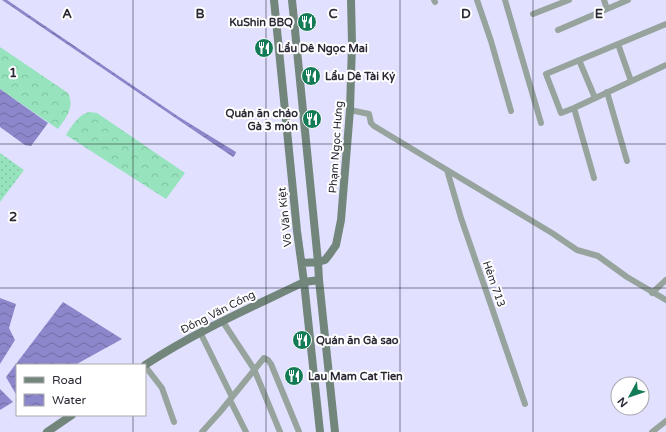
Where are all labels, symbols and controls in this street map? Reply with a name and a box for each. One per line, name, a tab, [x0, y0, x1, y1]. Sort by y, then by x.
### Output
text: A	[62, 6, 72, 22]
text: B	[195, 6, 205, 22]
text: C	[328, 6, 338, 22]
text: D	[461, 6, 471, 22]
text: E	[595, 6, 603, 22]
restaurant icon: KuShin BBQ	[296, 11, 318, 33]
place label: KuShin BBQ	[229, 16, 293, 29]
restaurant icon: Lẩu Dê Ngọc Mai	[253, 37, 275, 59]
place label: Lẩu Dê Ngọc Mai	[278, 42, 368, 56]
text: 1	[9, 65, 17, 81]
restaurant icon: Lẩu Dê Tài Ký	[300, 65, 322, 87]
place label: Lẩu Dê Tài Ký	[325, 70, 395, 84]
street label: Phạm Ngọc Hưng	[326, 100, 346, 194]
place label: Quán ăn cháo Gà 3 món	[226, 107, 298, 133]
restaurant icon: Quán ăn cháo Gà 3 món	[301, 108, 323, 130]
street label: Võ Văn Kiệt	[275, 187, 295, 247]
text: 2	[9, 209, 17, 225]
street label: Hẻm 713	[480, 259, 508, 309]
street label: Đồng Văn Cống	[179, 288, 257, 336]
restaurant icon: Quán ăn Gà sao	[291, 329, 313, 351]
place label: Quán ăn Gà sao	[316, 334, 399, 347]
legend	[16, 364, 146, 416]
restaurant icon: Lau Mam Cat Tien	[283, 365, 305, 387]
place label: Lau Mam Cat Tien	[308, 370, 403, 383]
text: Road	[52, 373, 82, 387]
north arrow	[610, 376, 650, 416]
text: Water	[52, 393, 87, 407]
text: N	[615, 395, 631, 410]

